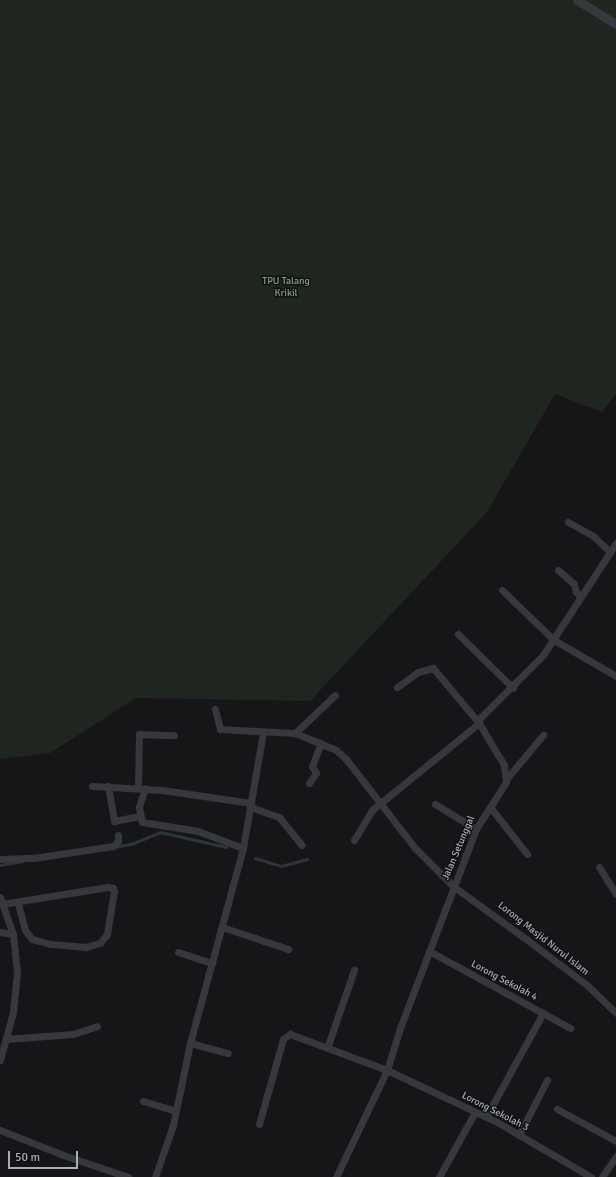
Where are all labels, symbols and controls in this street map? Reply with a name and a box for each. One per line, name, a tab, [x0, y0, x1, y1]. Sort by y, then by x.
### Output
park label: TPU Talang Krikil	[262, 275, 310, 298]
street label: Jalan Setunggal	[440, 814, 478, 882]
street label: Lorong Masjid Nurul Islam	[495, 900, 591, 978]
street label: Lorong Sekolah 4	[469, 958, 539, 1004]
street label: Lorong Sekolah 3	[460, 1090, 530, 1134]
scale bar	[10, 1143, 80, 1169]
text: 50 m	[15, 1150, 40, 1165]

